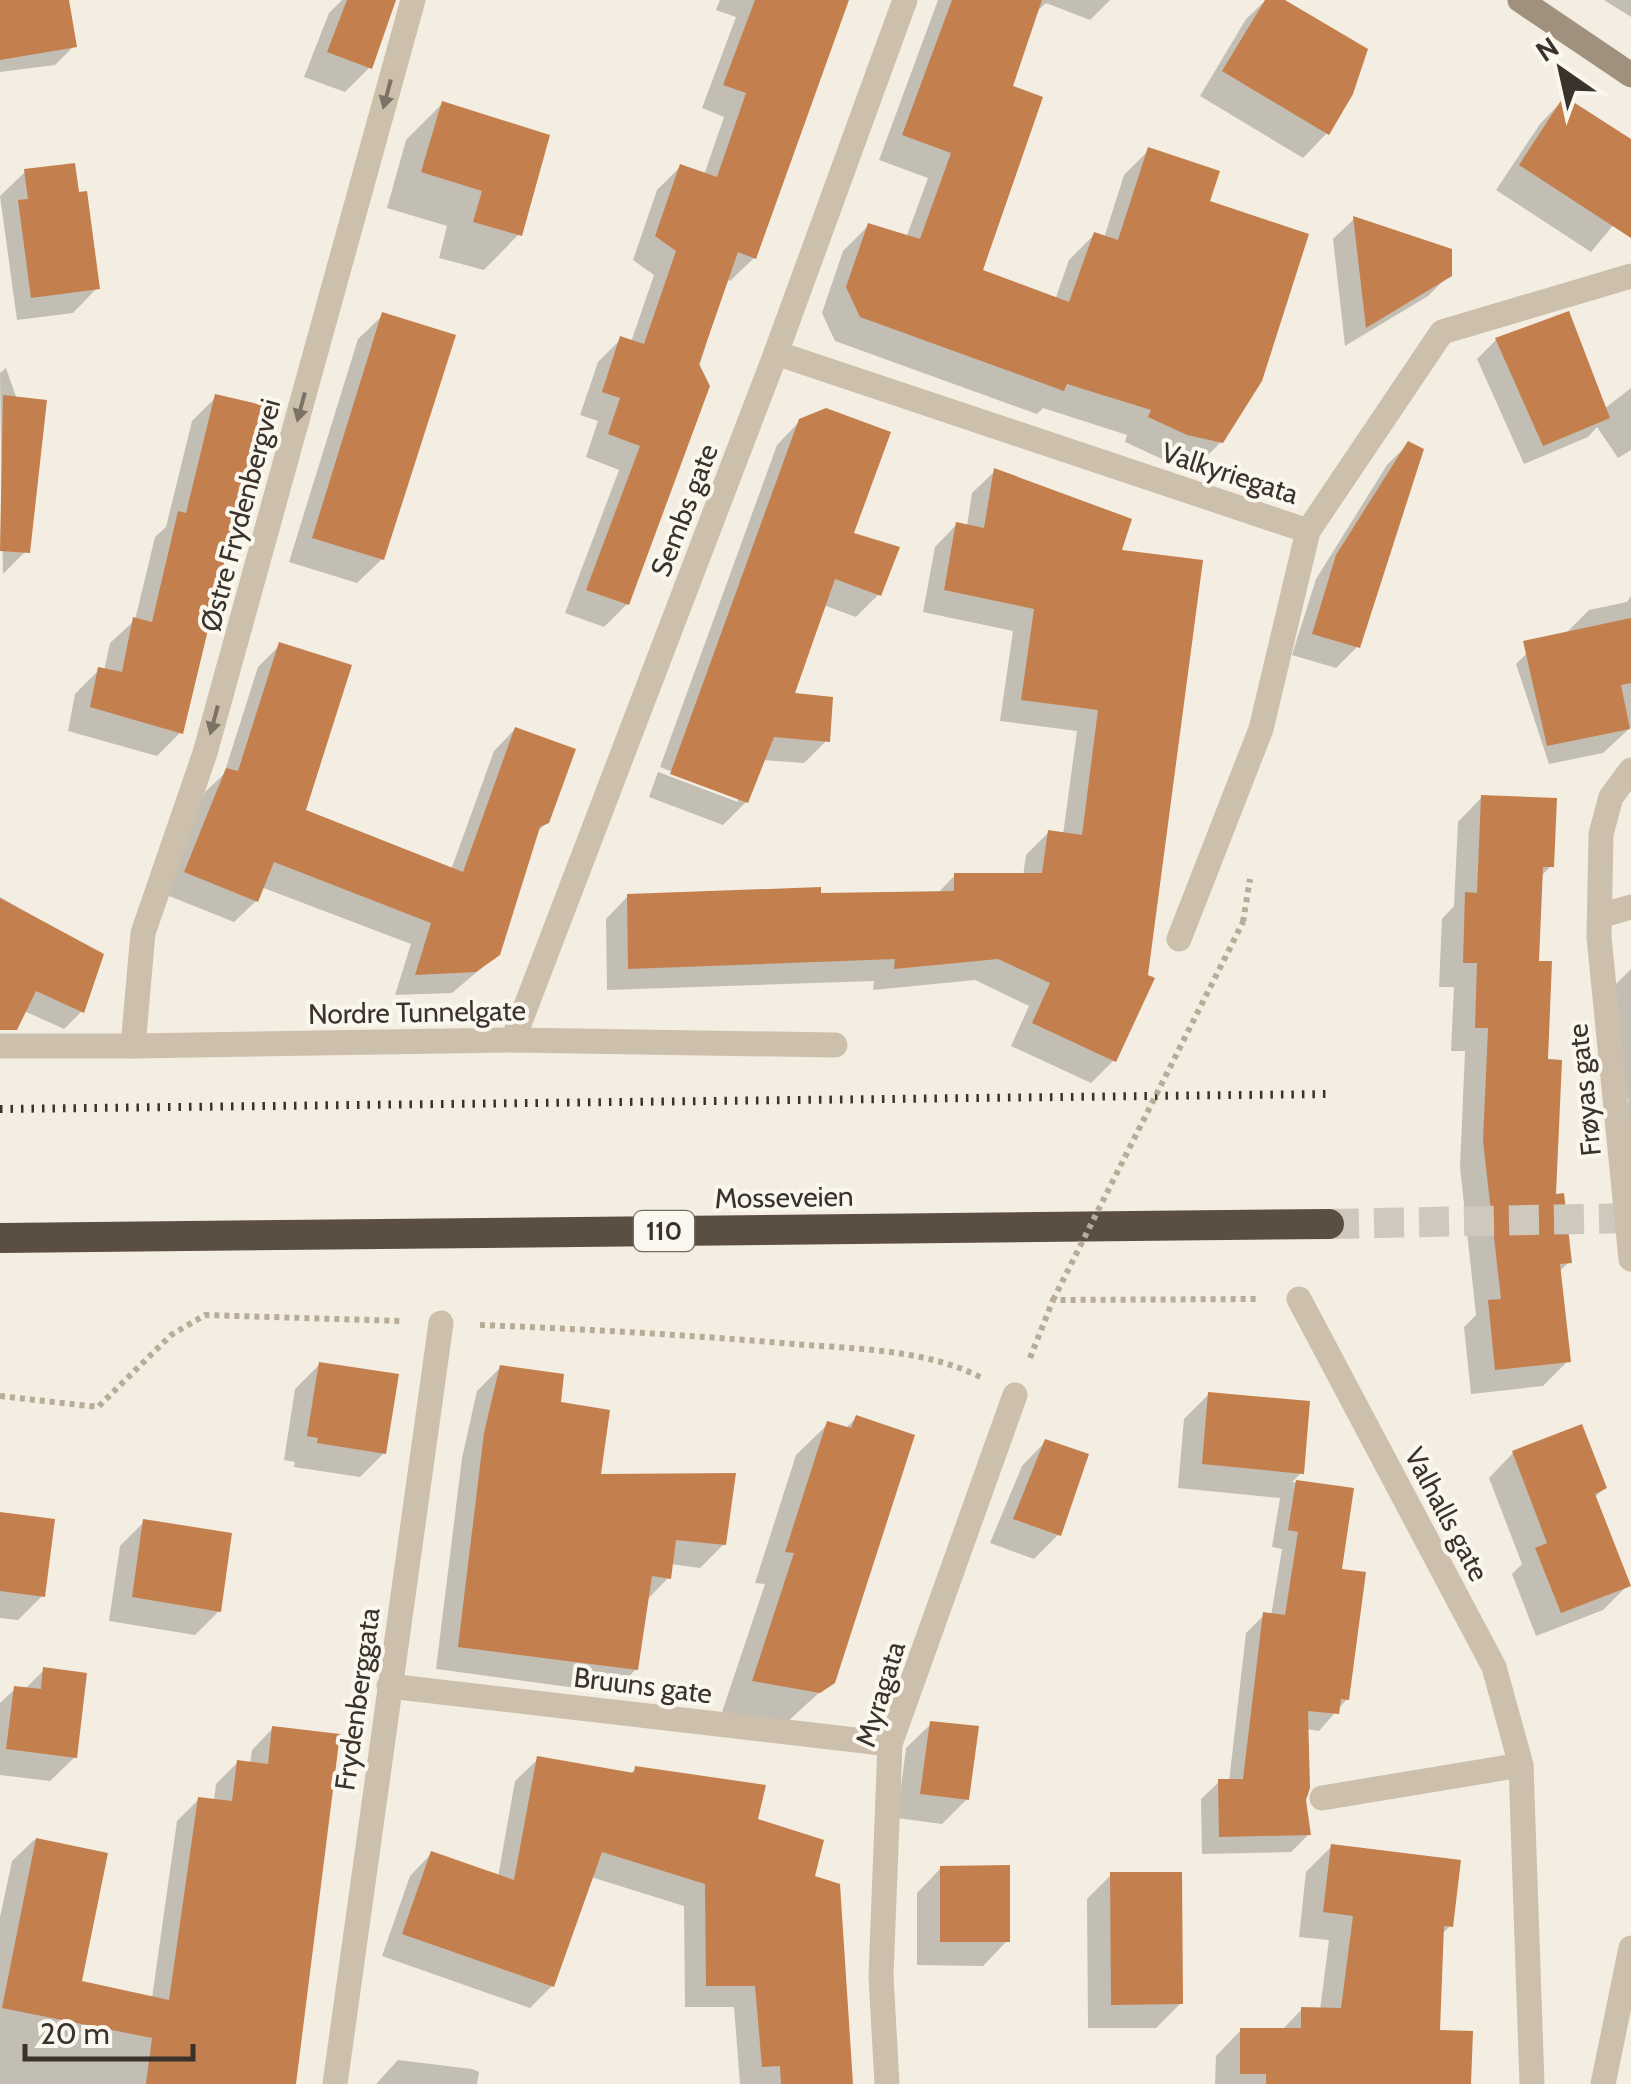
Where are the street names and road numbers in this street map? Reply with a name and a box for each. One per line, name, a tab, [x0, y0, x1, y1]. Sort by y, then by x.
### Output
street label: Østre Frydenbergvei	[193, 395, 287, 635]
street label: Valkyriegata	[1157, 435, 1303, 511]
street label: Sembs gate	[643, 439, 725, 581]
street label: Nordre Tunnelgate	[308, 993, 526, 1031]
street label: Frøyas gate	[1560, 1022, 1608, 1158]
street label: Mosseveien	[714, 1179, 854, 1215]
road number: 110	[634, 1211, 694, 1251]
street label: Valhalls gate	[1398, 1441, 1496, 1587]
street label: Frydenberggata	[327, 1605, 387, 1793]
street label: Myragata	[848, 1637, 912, 1751]
street label: Bruuns gate	[572, 1660, 714, 1710]

